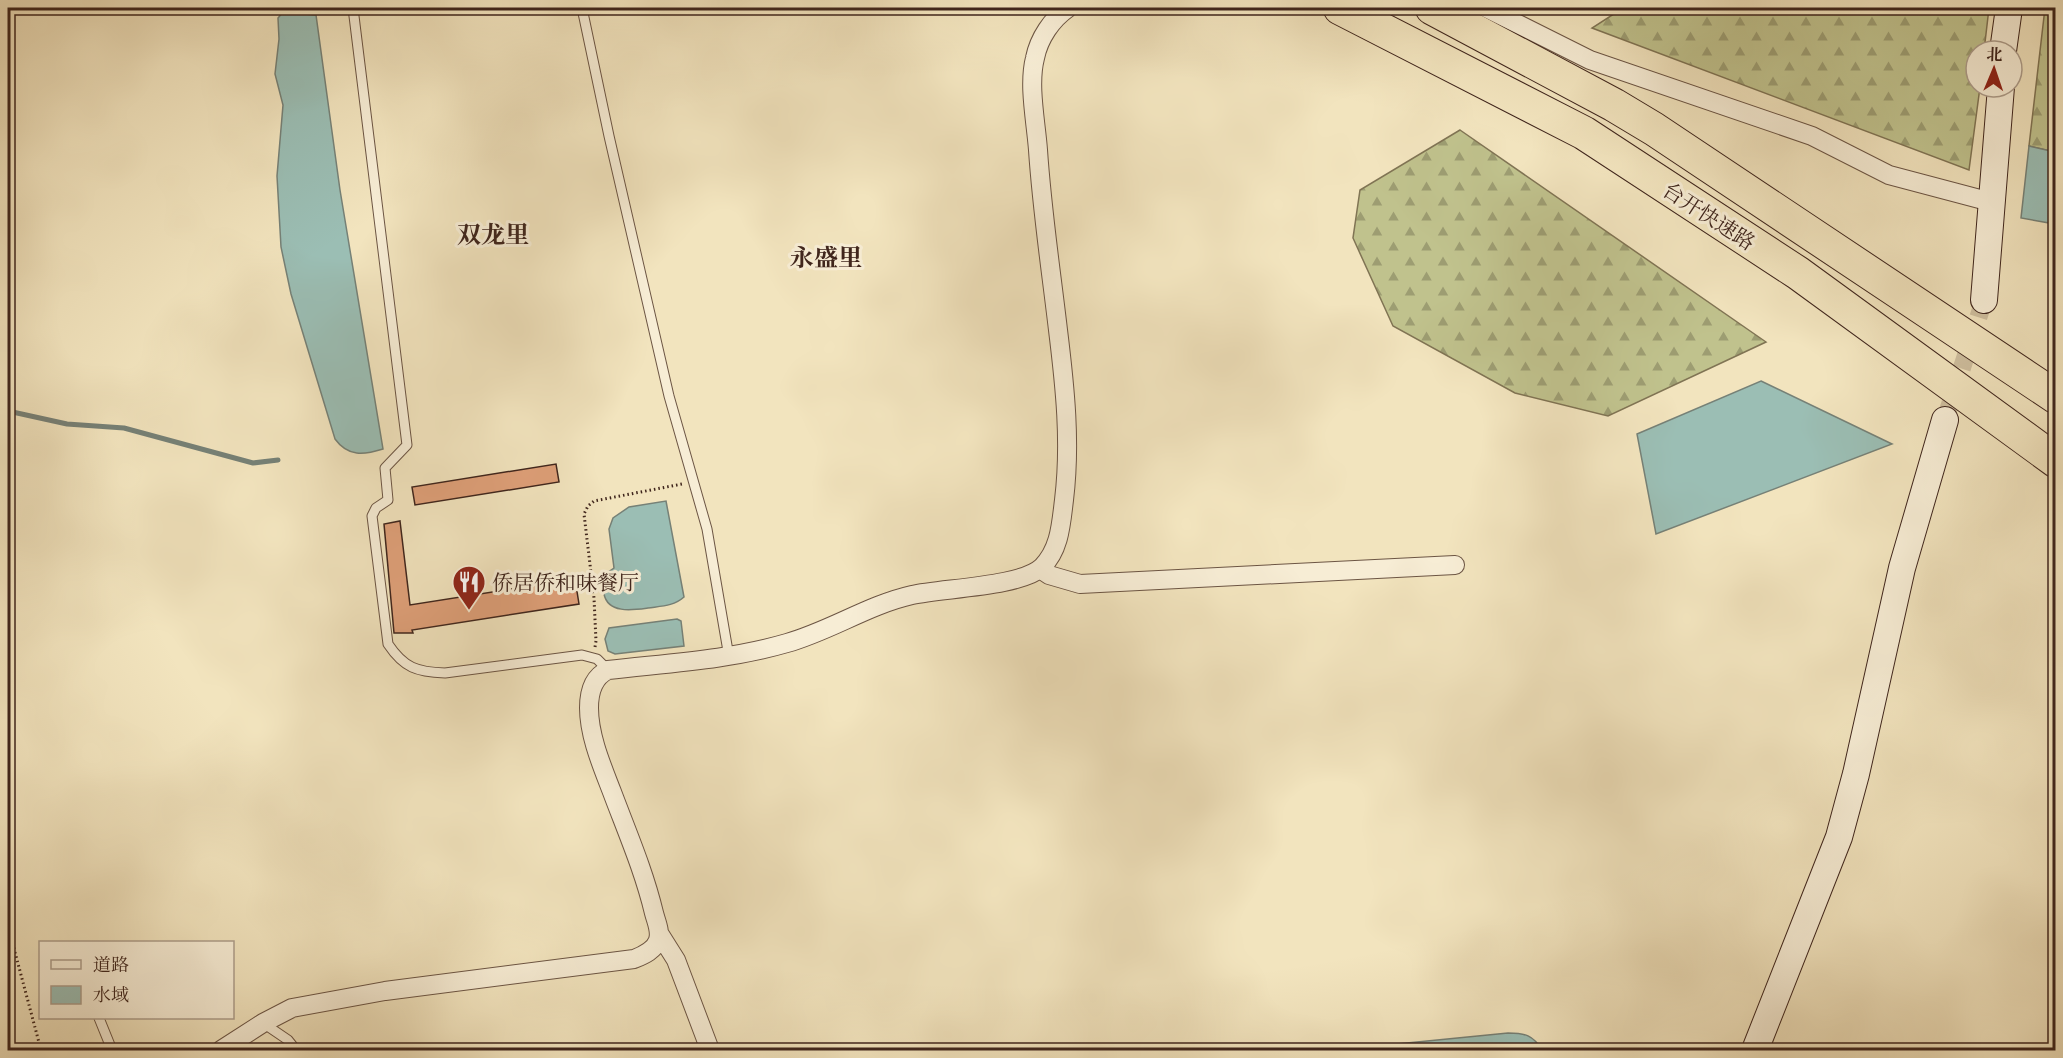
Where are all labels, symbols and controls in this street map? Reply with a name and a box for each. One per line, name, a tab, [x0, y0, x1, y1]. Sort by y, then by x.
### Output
north arrow	[1964, 39, 2024, 99]
text: 北	[1986, 42, 2003, 66]
street label: 台开快速路	[1657, 174, 1761, 258]
district label: 双龙里	[457, 217, 529, 252]
district label: 永盛里	[790, 240, 862, 275]
restaurant icon: 侨居侨和味餐厅	[451, 564, 487, 611]
place label: 侨居侨和味餐厅	[492, 567, 639, 598]
legend	[39, 941, 234, 1019]
text: 道路	[93, 951, 129, 978]
text: 水域	[93, 981, 129, 1008]

